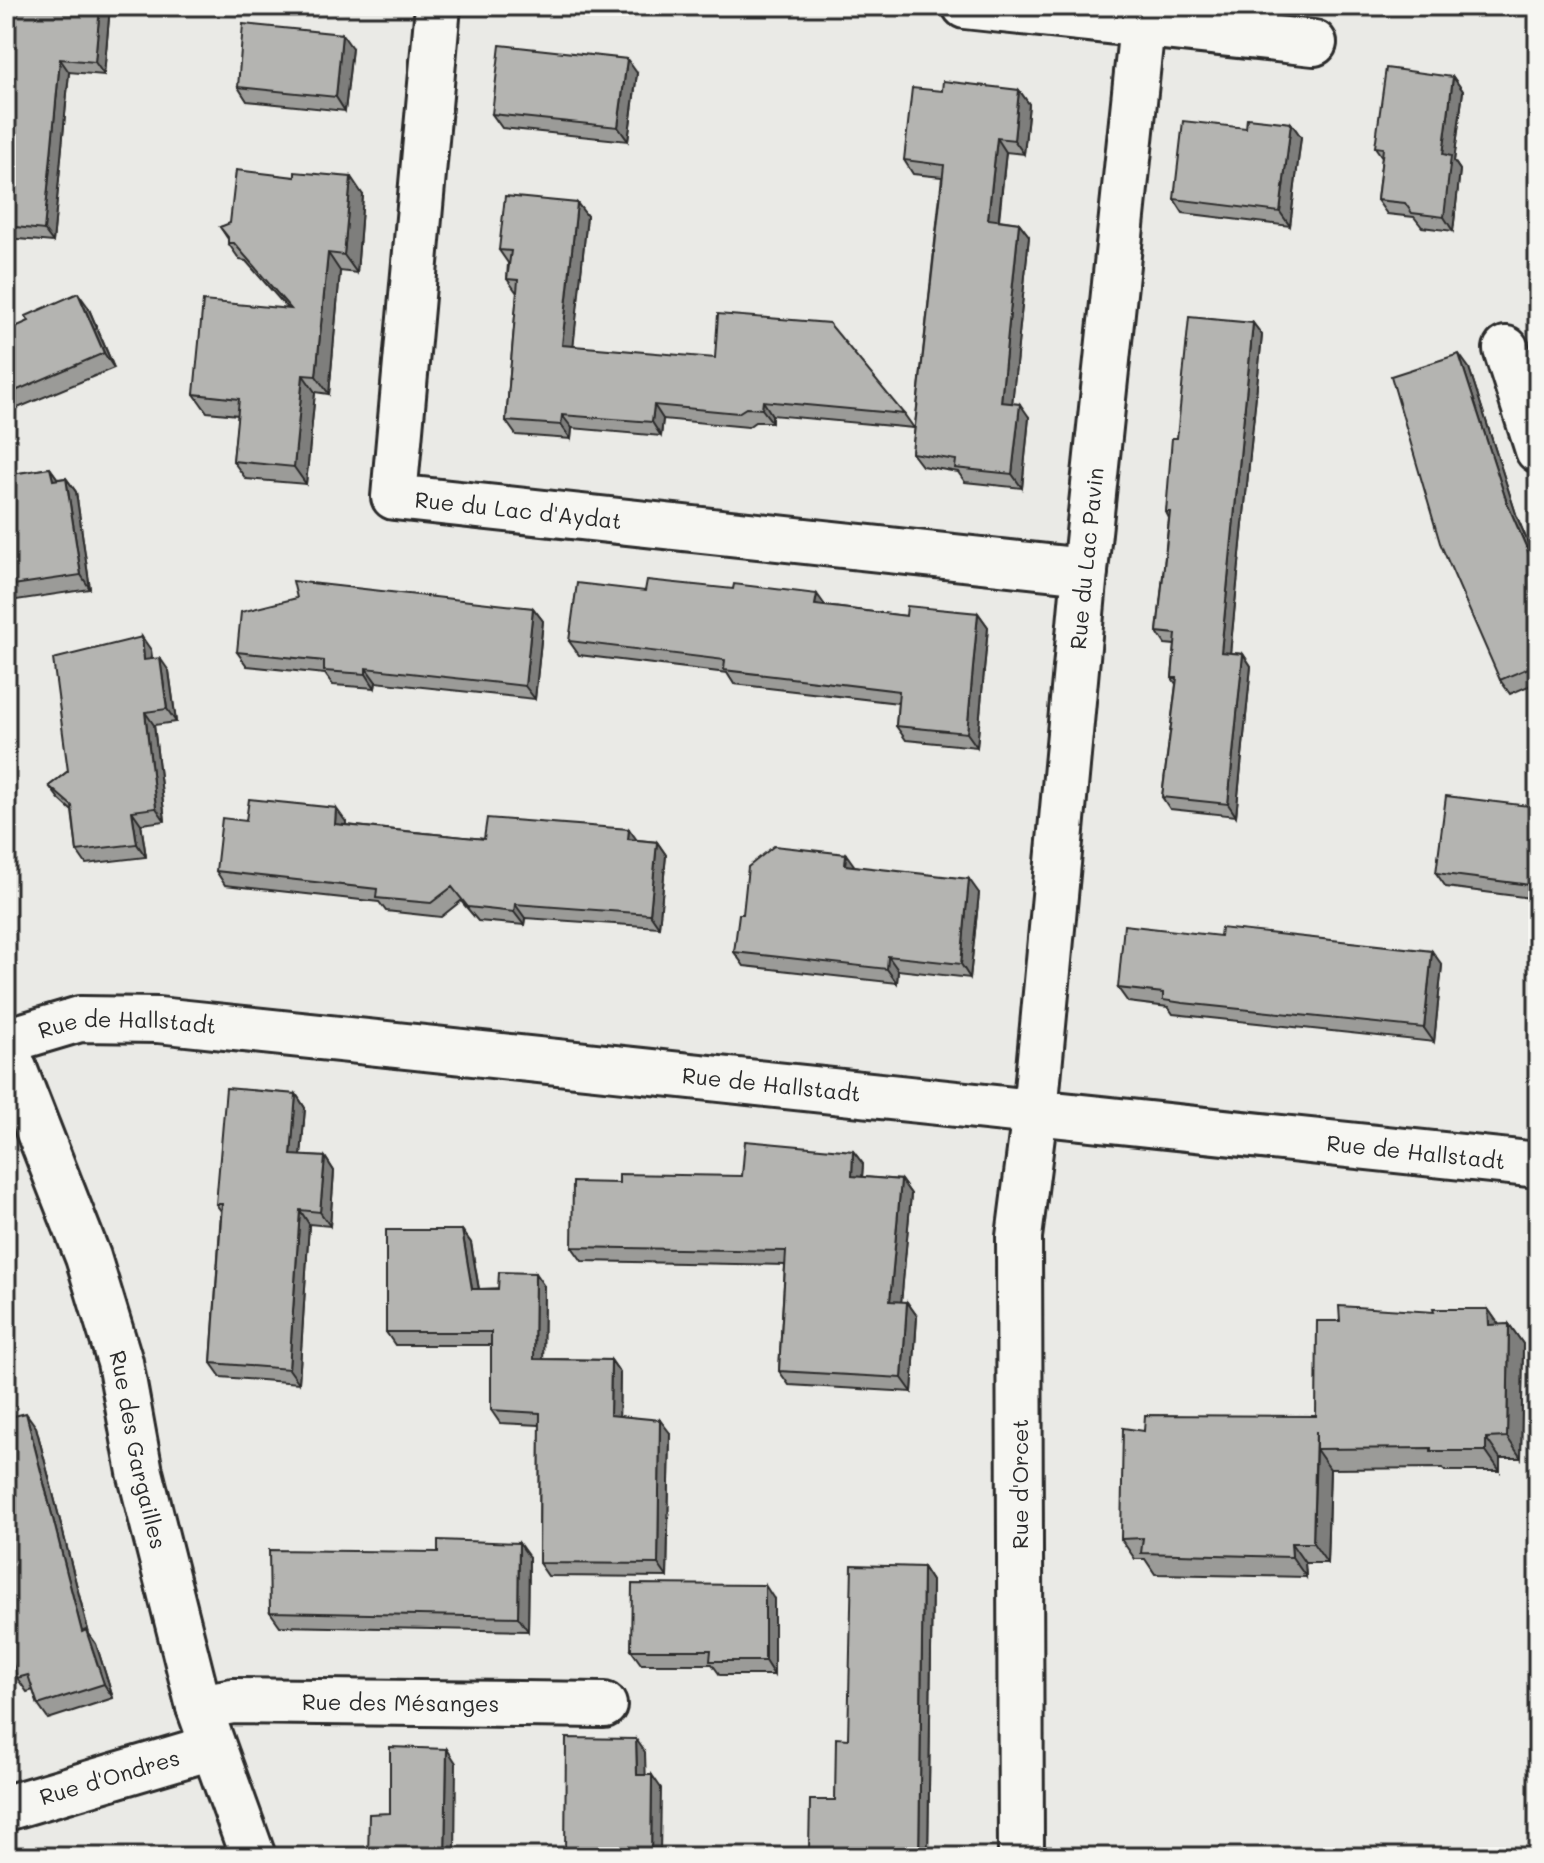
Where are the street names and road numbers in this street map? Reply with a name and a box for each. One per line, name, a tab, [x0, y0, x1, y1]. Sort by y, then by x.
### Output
street label: Rue du Lac Pavin	[1063, 466, 1110, 651]
street label: Rue du Lac d'Aydat	[413, 484, 623, 535]
street label: Rue de Hallstadt	[34, 1004, 218, 1045]
street label: Rue de Hallstadt	[681, 1060, 862, 1108]
street label: Rue de Hallstadt	[1325, 1128, 1507, 1175]
street label: Rue des Gargailles	[103, 1347, 174, 1552]
street label: Rue d'Orcet	[1005, 1419, 1034, 1549]
street label: Rue des Mésanges	[302, 1687, 499, 1718]
street label: Rue d'Ondres	[36, 1742, 183, 1811]

